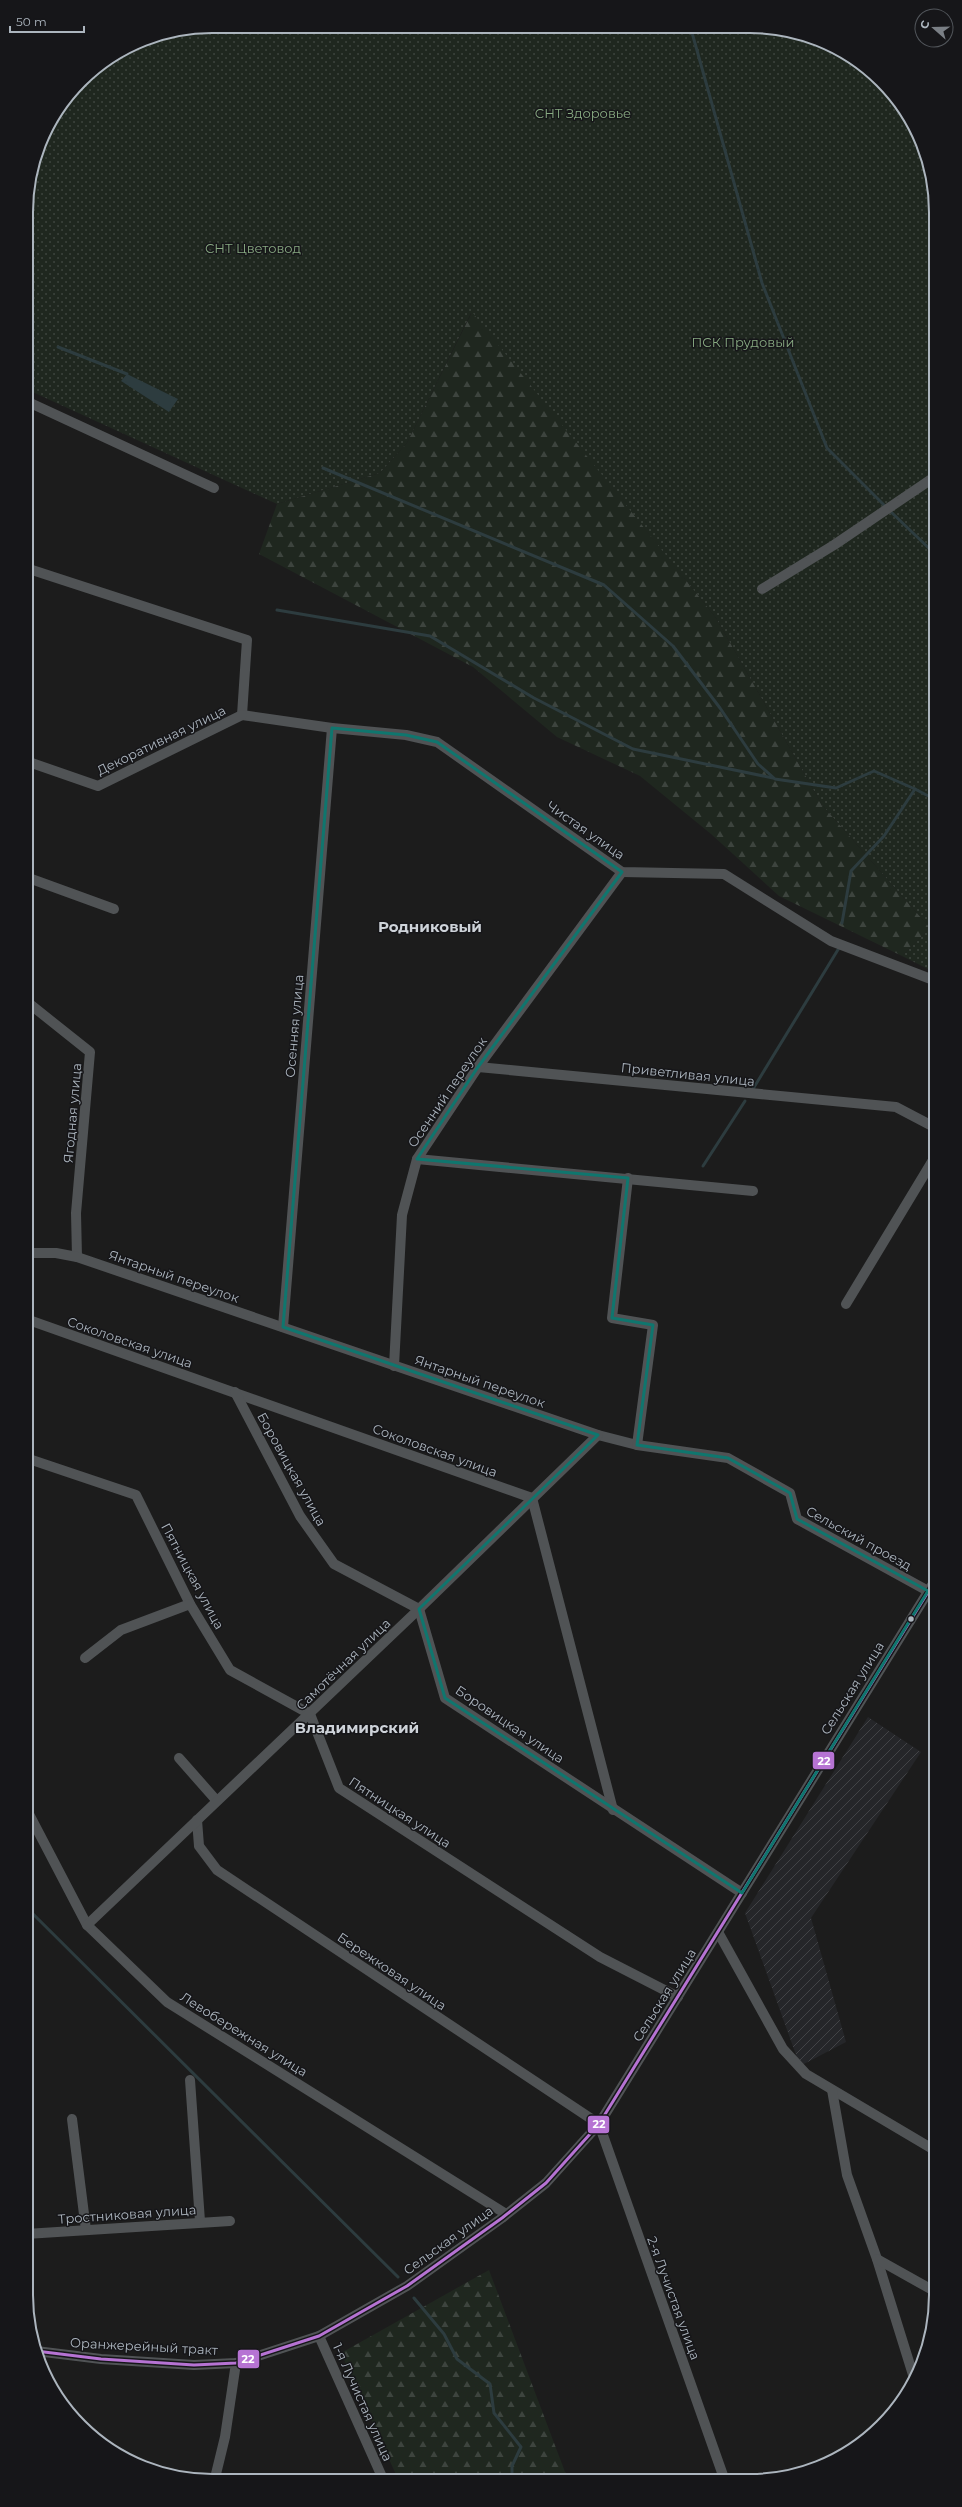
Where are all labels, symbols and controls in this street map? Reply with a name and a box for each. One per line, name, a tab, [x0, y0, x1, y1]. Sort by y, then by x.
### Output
scale bar	[10, 8, 84, 34]
north arrow	[914, 8, 954, 48]
text: 50 m	[16, 14, 47, 29]
text: С	[917, 18, 933, 31]
park label: СНТ Здоровье	[535, 105, 631, 121]
park label: СНТ Цветовод	[205, 240, 301, 256]
park label: ПСК Прудовый	[692, 334, 794, 350]
street label: Декоративная улица	[94, 702, 228, 778]
street label: Чистая улица	[544, 797, 628, 863]
district label: Родниковый	[378, 917, 482, 936]
street label: Осенняя улица	[282, 974, 306, 1078]
street label: Осенний переулок	[404, 1033, 490, 1150]
street label: Приветливая улица	[620, 1059, 756, 1089]
street label: Ягодная улица	[60, 1062, 84, 1164]
street label: Янтарный переулок	[107, 1246, 242, 1306]
street label: Соколовская улица	[65, 1313, 195, 1371]
street label: Янтарный переулок	[413, 1351, 548, 1411]
street label: Боровицкая улица	[254, 1409, 330, 1529]
street label: Соколовская улица	[371, 1420, 499, 1480]
street label: Сельский проезд	[804, 1502, 914, 1574]
street label: Пятницкая улица	[158, 1520, 228, 1632]
unlabelled marker	[906, 1614, 916, 1624]
street label: Самотёчная улица	[293, 1615, 393, 1713]
street label: Сельская улица	[817, 1639, 887, 1737]
street label: Боровицкая улица	[453, 1682, 567, 1766]
district label: Владимирский	[295, 1718, 419, 1737]
line badge: 22	[812, 1751, 835, 1770]
text: 22	[818, 1754, 831, 1768]
street label: Пятницкая улица	[346, 1773, 454, 1851]
street label: Бережковая улица	[335, 1929, 449, 2013]
street label: Сельская улица	[629, 1946, 699, 2044]
street label: Левобережная улица	[178, 1988, 310, 2080]
line badge: 22	[587, 2115, 610, 2134]
text: 22	[593, 2117, 606, 2131]
street label: Тростниковая улица	[57, 2201, 197, 2227]
street label: Сельская улица	[400, 2202, 496, 2278]
street label: 2-я Лучистая улица	[644, 2234, 704, 2362]
street label: Оранжерейный тракт	[70, 2334, 219, 2358]
street label: 1-я Лучистая улица	[330, 2340, 396, 2464]
line badge: 22	[237, 2349, 260, 2369]
text: 22	[242, 2352, 255, 2366]

